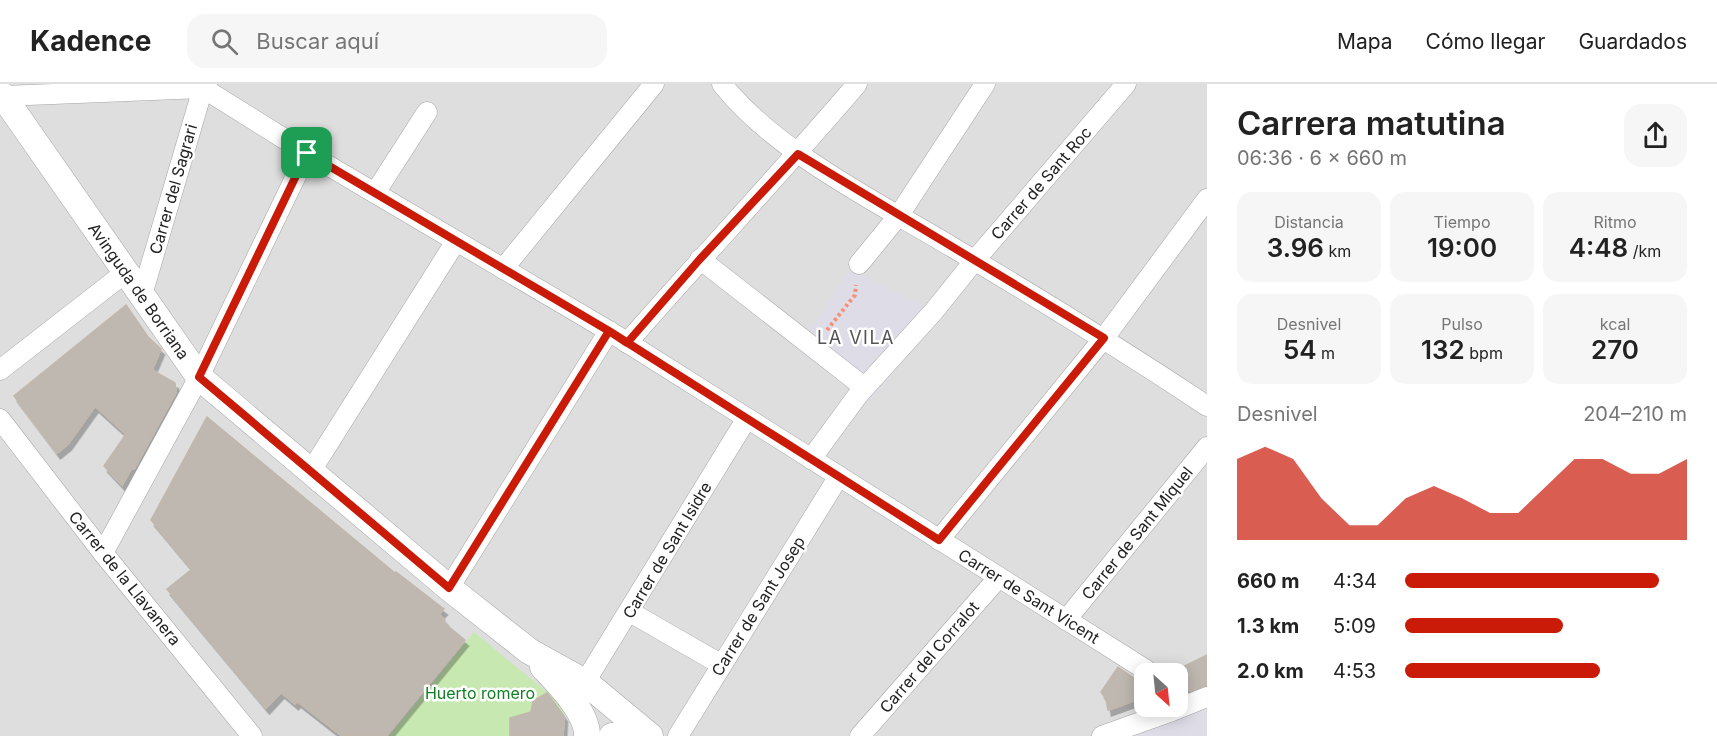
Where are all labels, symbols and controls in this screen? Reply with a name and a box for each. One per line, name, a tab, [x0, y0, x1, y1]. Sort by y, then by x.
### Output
search box	[187, 14, 607, 68]
text: Kadence	[30, 24, 151, 58]
icon: search	[208, 25, 241, 58]
text: Buscar aquí	[256, 28, 379, 54]
text: Mapa	[1337, 29, 1393, 54]
text: Cómo llegar	[1426, 29, 1545, 54]
text: Guardados	[1578, 29, 1687, 54]
text: Carrera matutina	[1237, 103, 1506, 143]
button: share	[1624, 104, 1687, 167]
street label: Carrer del Sagrari	[145, 122, 201, 256]
street label: Carrer de Sant Roc	[986, 122, 1096, 244]
pin	[281, 127, 332, 178]
icon: arrive	[290, 136, 323, 169]
text: 06:36 · 6 × 660 m	[1237, 146, 1407, 170]
text: Distancia	[1274, 212, 1344, 232]
text: Tiempo	[1434, 212, 1490, 232]
text: Ritmo	[1593, 212, 1637, 232]
street label: Avinguda de Borriana	[84, 219, 194, 363]
text: 3.96	[1267, 232, 1324, 263]
text: 19:00	[1427, 232, 1497, 263]
text: 4:48	[1569, 232, 1628, 263]
text: km	[1324, 241, 1351, 261]
text: /km	[1628, 241, 1661, 261]
text: Desnivel	[1277, 314, 1341, 334]
text: Pulso	[1441, 314, 1483, 334]
text: kcal	[1600, 314, 1630, 334]
district label: LA VILA	[817, 327, 895, 348]
text: 54	[1283, 334, 1317, 365]
text: 132	[1421, 334, 1465, 365]
text: 270	[1591, 334, 1639, 365]
text: m	[1317, 343, 1335, 363]
text: bpm	[1465, 343, 1503, 363]
text: Desnivel	[1237, 402, 1318, 426]
text: 204–210 m	[1583, 402, 1687, 426]
street label: Carrer de Sant Miquel	[1077, 462, 1197, 604]
street label: Carrer de Sant Isidre	[618, 478, 716, 622]
street label: Carrer de la Llavanera	[65, 507, 185, 649]
street label: Carrer de Sant Josep	[707, 532, 809, 680]
street label: Carrer de Sant Vicent	[955, 544, 1103, 648]
text: 660 m	[1237, 569, 1299, 593]
text: 4:34	[1333, 569, 1377, 593]
street label: Carrer del Corralot	[875, 597, 983, 717]
text: 1.3 km	[1237, 614, 1299, 638]
text: 5:09	[1333, 614, 1376, 638]
text: 2.0 km	[1237, 659, 1304, 683]
text: 4:53	[1333, 659, 1376, 683]
north arrow	[1134, 663, 1188, 717]
map controls	[1134, 663, 1188, 717]
park label: Huerto romero	[425, 683, 535, 703]

